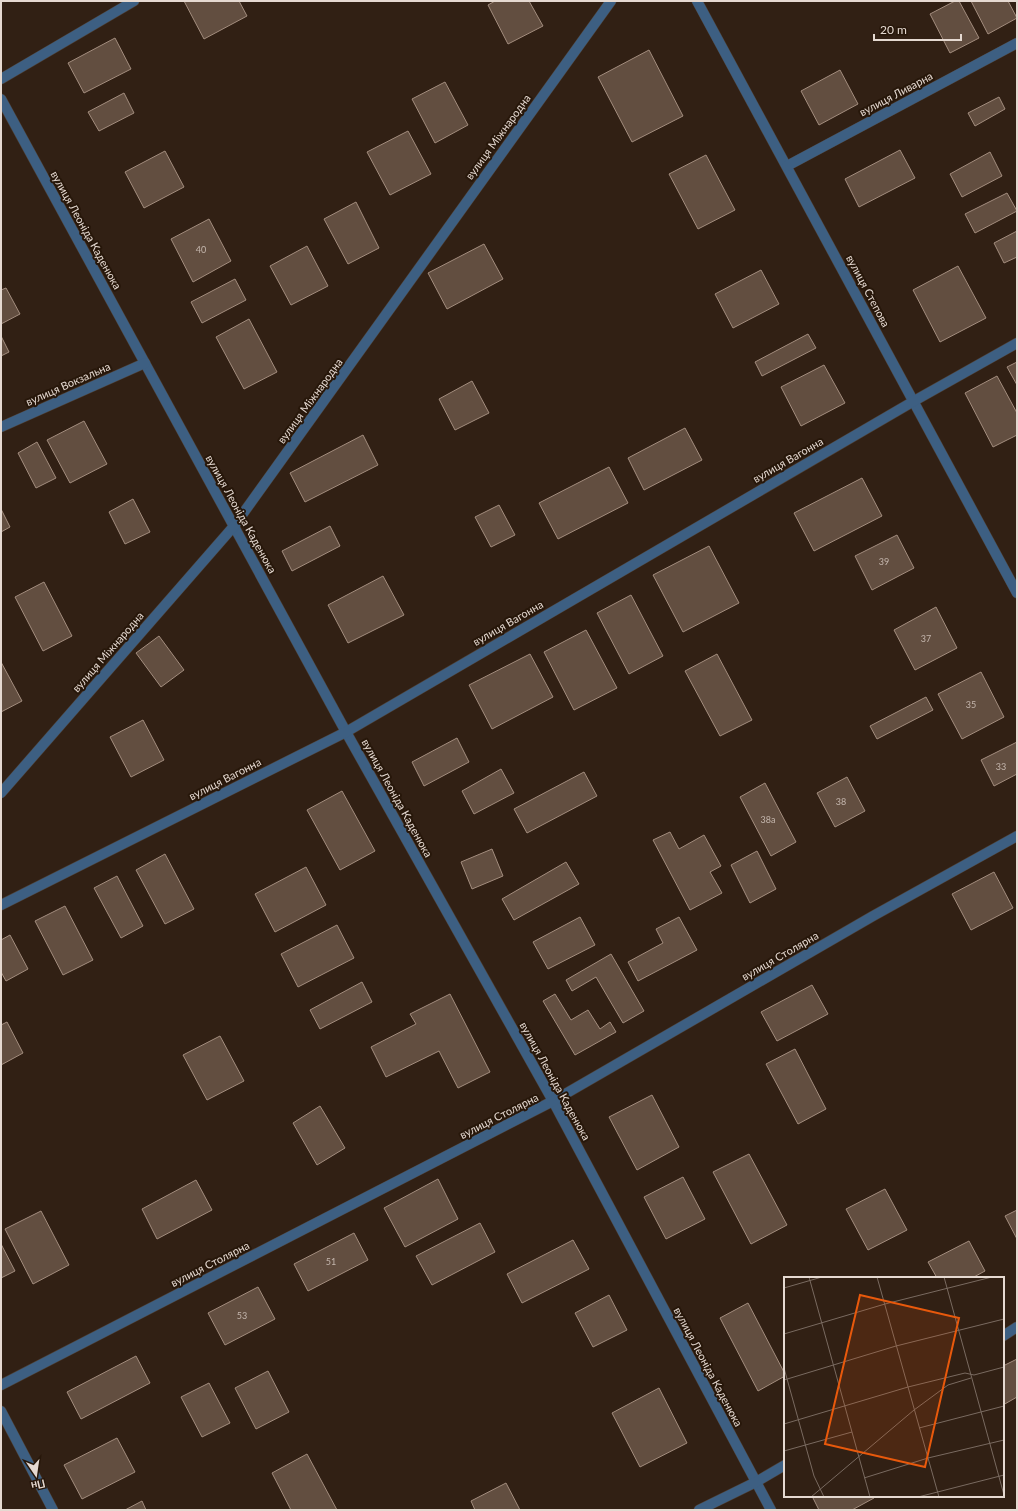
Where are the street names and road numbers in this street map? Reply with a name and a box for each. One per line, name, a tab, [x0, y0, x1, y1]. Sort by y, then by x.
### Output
street label: вулиця Ливарна	[857, 69, 935, 118]
street label: вулиця Міжнародна	[462, 92, 533, 182]
street label: вулиця Леоніда Каденюка	[48, 168, 124, 291]
street label: вулиця Степова	[844, 252, 893, 329]
street label: вулиця Міжнародна	[274, 356, 345, 446]
street label: вулиця Вокзальна	[24, 359, 112, 408]
street label: вулиця Вагонна	[750, 434, 825, 485]
street label: вулиця Леоніда Каденюка	[203, 452, 279, 575]
street label: вулиця Вагонна	[470, 597, 545, 648]
street label: вулиця Міжнародна	[69, 609, 146, 694]
street label: вулиця Леоніда Каденюка	[359, 736, 435, 859]
street label: вулиця Вагонна	[187, 755, 263, 802]
street label: вулиця Столярна	[739, 928, 820, 983]
street label: вулиця Леоніда Каденюка	[517, 1019, 593, 1142]
street label: вулиця Столярна	[457, 1090, 540, 1141]
street label: вулиця Столярна	[168, 1238, 251, 1289]
street label: вулиця Леоніда Каденюка	[671, 1305, 745, 1429]

